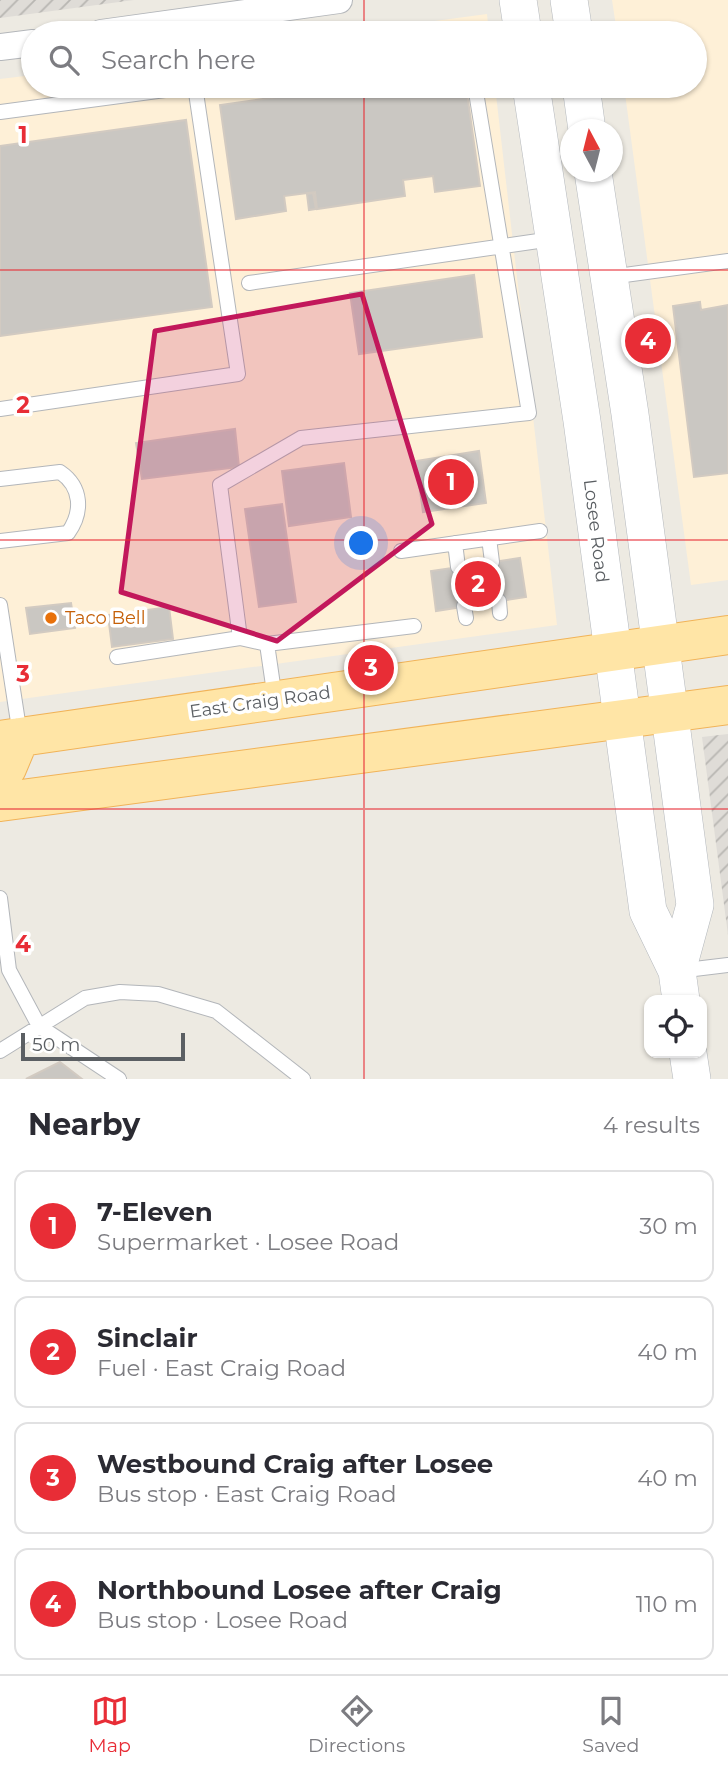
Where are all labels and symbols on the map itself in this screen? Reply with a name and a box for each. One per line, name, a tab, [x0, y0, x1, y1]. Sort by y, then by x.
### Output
north arrow	[560, 119, 623, 182]
text: 1	[18, 121, 28, 149]
pin: 4	[625, 315, 671, 367]
text: 2	[16, 391, 30, 419]
pin: 1	[428, 456, 474, 508]
street label: Losee Road	[579, 478, 613, 584]
your location	[344, 526, 378, 560]
pin: 2	[455, 558, 501, 610]
place label: Taco Bell	[65, 607, 146, 629]
marker: Taco Bell	[43, 610, 59, 626]
pin: 3	[348, 642, 394, 694]
text: 3	[15, 660, 30, 688]
street label: East Craig Road	[188, 681, 332, 723]
text: 4	[15, 930, 31, 958]
scale bar	[21, 1030, 186, 1062]

